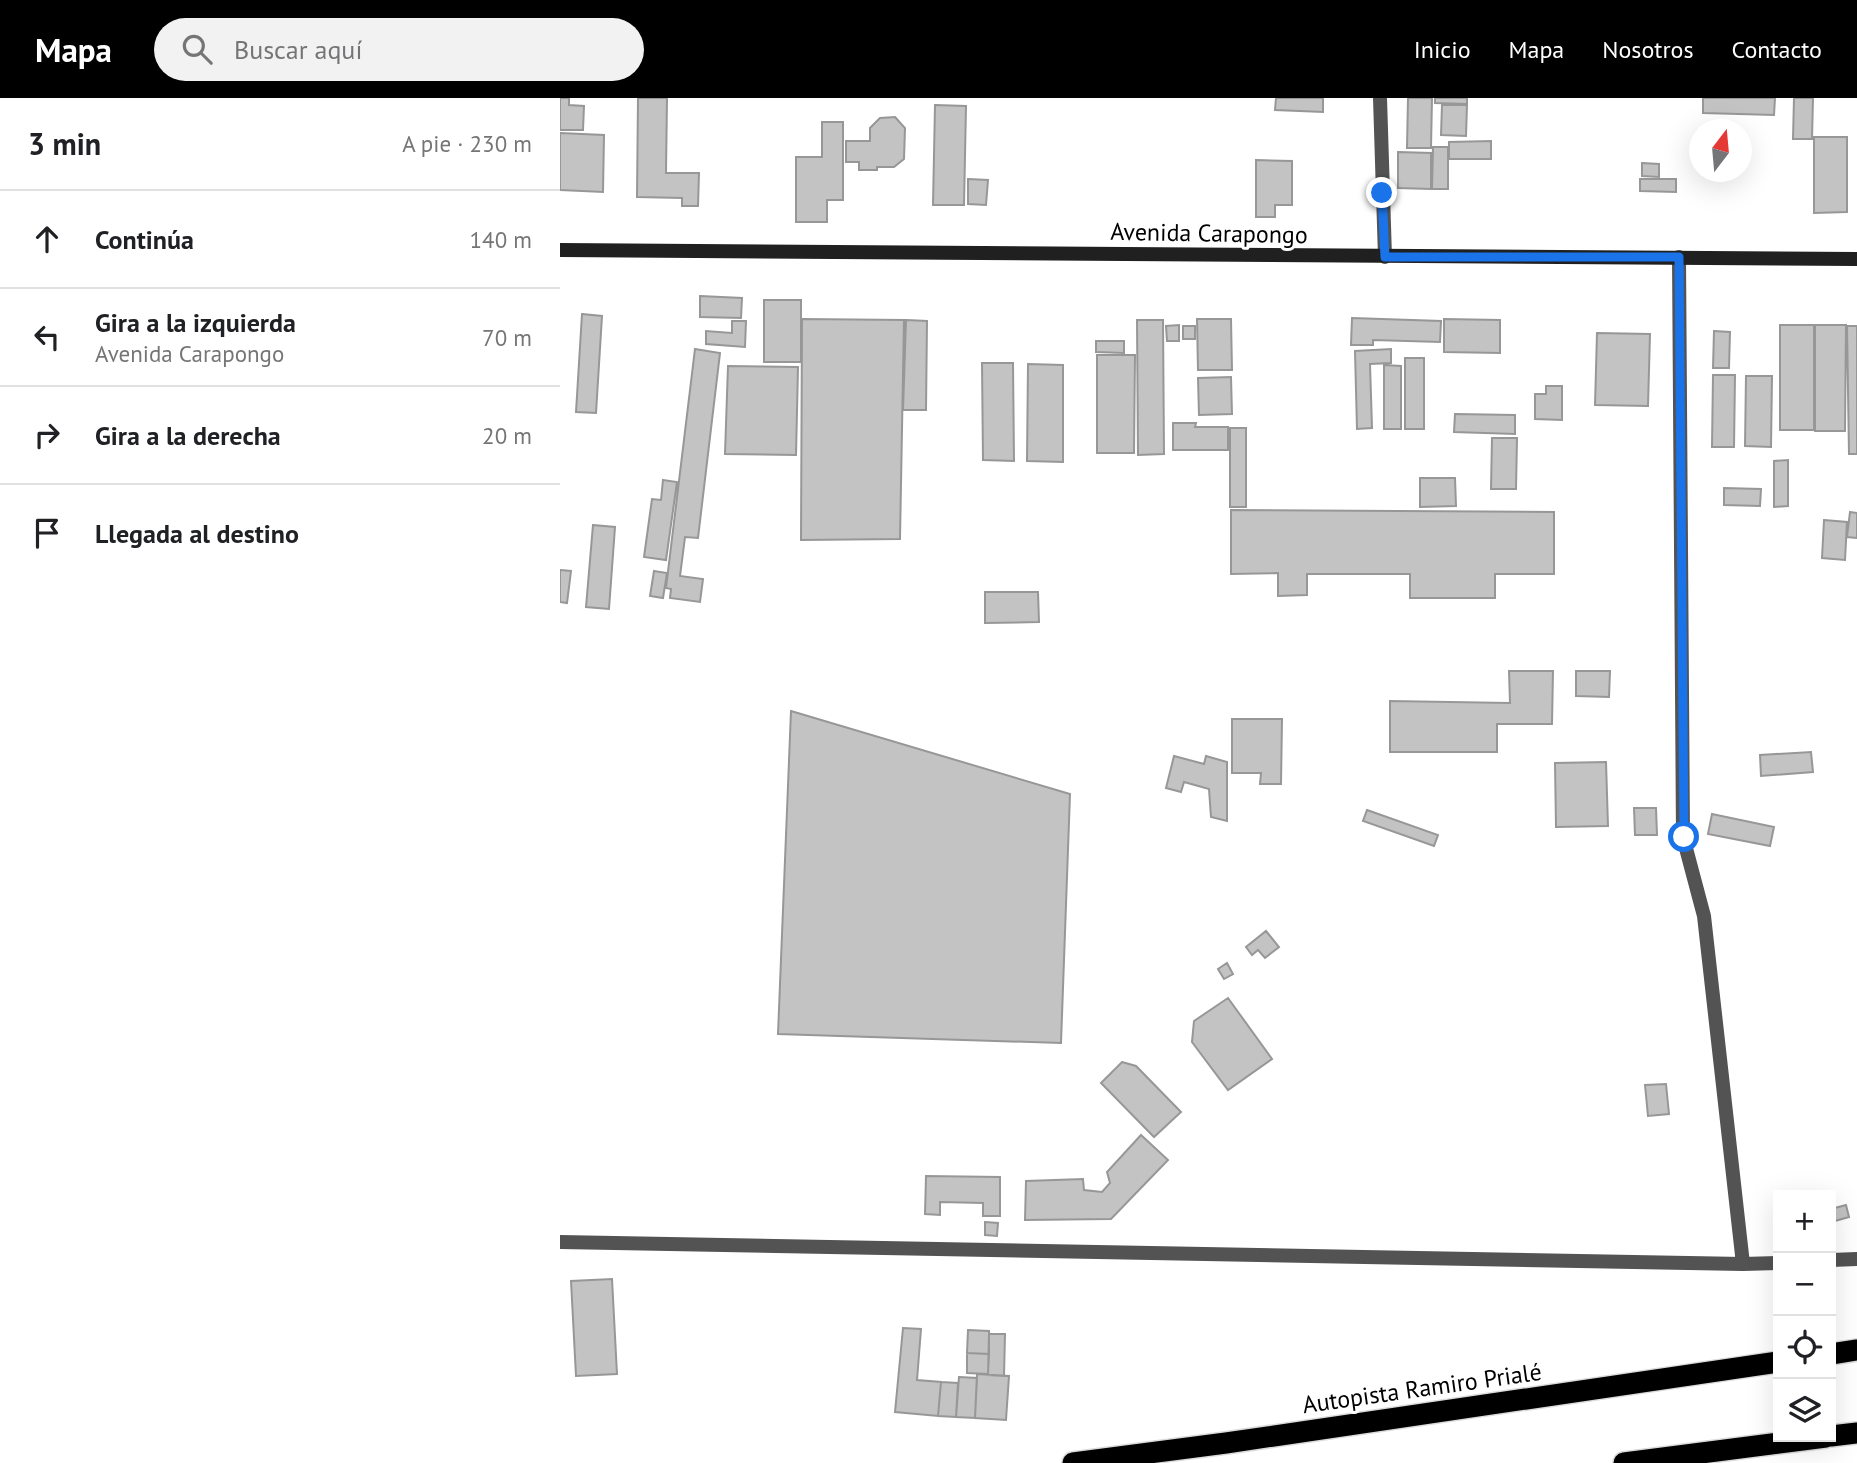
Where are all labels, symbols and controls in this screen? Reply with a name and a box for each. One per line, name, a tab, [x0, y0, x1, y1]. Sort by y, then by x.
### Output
search box	[154, 18, 644, 81]
text: Mapa	[35, 28, 112, 71]
icon: search	[178, 30, 216, 68]
text: Buscar aquí	[234, 33, 362, 66]
text: Inicio	[1414, 34, 1471, 65]
text: Mapa	[1509, 34, 1564, 65]
text: Nosotros	[1602, 34, 1694, 65]
text: Contacto	[1732, 34, 1822, 65]
north arrow	[1689, 119, 1752, 182]
text: 3 min	[28, 124, 101, 163]
text: A pie · 230 m	[402, 129, 532, 158]
route end	[1366, 177, 1397, 208]
street label: Avenida Carapongo	[1110, 216, 1308, 250]
icon: ahead	[28, 220, 66, 258]
text: Continúa	[95, 223, 194, 256]
text: 140 m	[470, 225, 532, 254]
text: Gira a la izquierda	[95, 306, 296, 339]
icon: left	[28, 318, 66, 356]
text: 70 m	[482, 323, 532, 352]
text: Avenida Carapongo	[95, 339, 284, 368]
icon: right	[28, 416, 66, 454]
text: Gira a la derecha	[95, 419, 281, 452]
text: 20 m	[482, 421, 532, 450]
icon: arrive	[28, 514, 66, 552]
text: Llegada al destino	[95, 517, 299, 550]
route start	[1668, 821, 1699, 852]
map controls	[1773, 1190, 1836, 1442]
button: +	[1773, 1190, 1836, 1253]
button: −	[1773, 1253, 1836, 1316]
button: locate	[1773, 1316, 1836, 1379]
street label: Autopista Ramiro Prialé	[1300, 1356, 1544, 1420]
button: layers	[1773, 1379, 1836, 1442]

